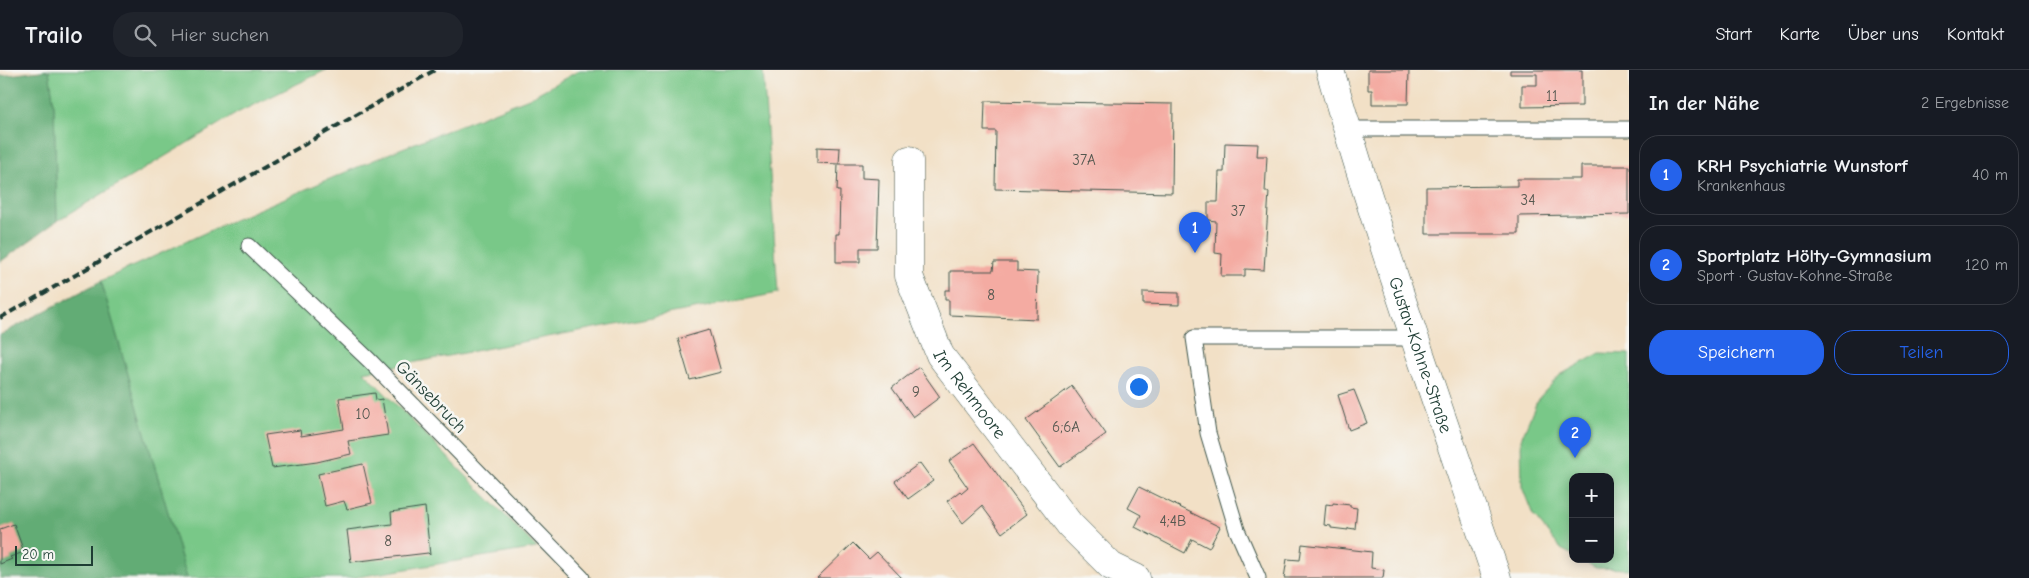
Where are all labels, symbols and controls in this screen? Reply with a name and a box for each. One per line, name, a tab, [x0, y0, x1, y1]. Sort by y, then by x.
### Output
search box	[113, 12, 463, 57]
text: Trailo	[25, 21, 83, 49]
icon: search	[131, 21, 159, 49]
text: Hier suchen	[171, 24, 269, 46]
text: Start	[1715, 24, 1752, 45]
text: Karte	[1780, 24, 1820, 45]
text: Über uns	[1848, 24, 1919, 45]
text: Kontakt	[1947, 24, 2004, 45]
house number: 11	[1546, 87, 1558, 105]
text: In der Nähe	[1649, 91, 1759, 115]
text: 2 Ergebnisse	[1921, 94, 2009, 112]
house number: 37A	[1072, 151, 1096, 169]
text: KRH Psychiatrie Wunstorf	[1697, 155, 1908, 177]
text: 1	[1663, 166, 1669, 184]
text: 40 m	[1972, 166, 2008, 184]
text: Krankenhaus	[1697, 177, 1785, 195]
house number: 34	[1521, 191, 1535, 209]
house number: 37	[1231, 202, 1245, 220]
pin: 1	[1179, 212, 1211, 253]
text: Sportplatz Hölty-Gymnasium	[1697, 245, 1932, 267]
text: 2	[1662, 256, 1670, 274]
text: 120 m	[1965, 256, 2008, 274]
text: Sport · Gustav-Kohne-Straße	[1697, 267, 1892, 285]
street label: Gustav-Kohne-Straße	[1384, 274, 1457, 436]
house number: 8	[987, 286, 995, 304]
button: Speichern	[1649, 330, 1824, 375]
button: Teilen	[1834, 330, 2009, 375]
street label: Im Rehmoore	[929, 347, 1011, 443]
street label: Gänsebruch	[391, 356, 471, 438]
your location	[1126, 374, 1152, 400]
house number: 9	[912, 383, 920, 401]
house number: 10	[355, 405, 371, 423]
pin: 2	[1559, 417, 1591, 458]
house number: 6;6A	[1052, 418, 1080, 436]
map controls	[1569, 473, 1614, 563]
button: +	[1569, 473, 1614, 518]
house number: 4;4B	[1160, 512, 1186, 530]
button: −	[1569, 518, 1614, 563]
house number: 8	[384, 532, 392, 550]
scale bar	[15, 543, 92, 566]
text: 20 m	[22, 546, 54, 563]

